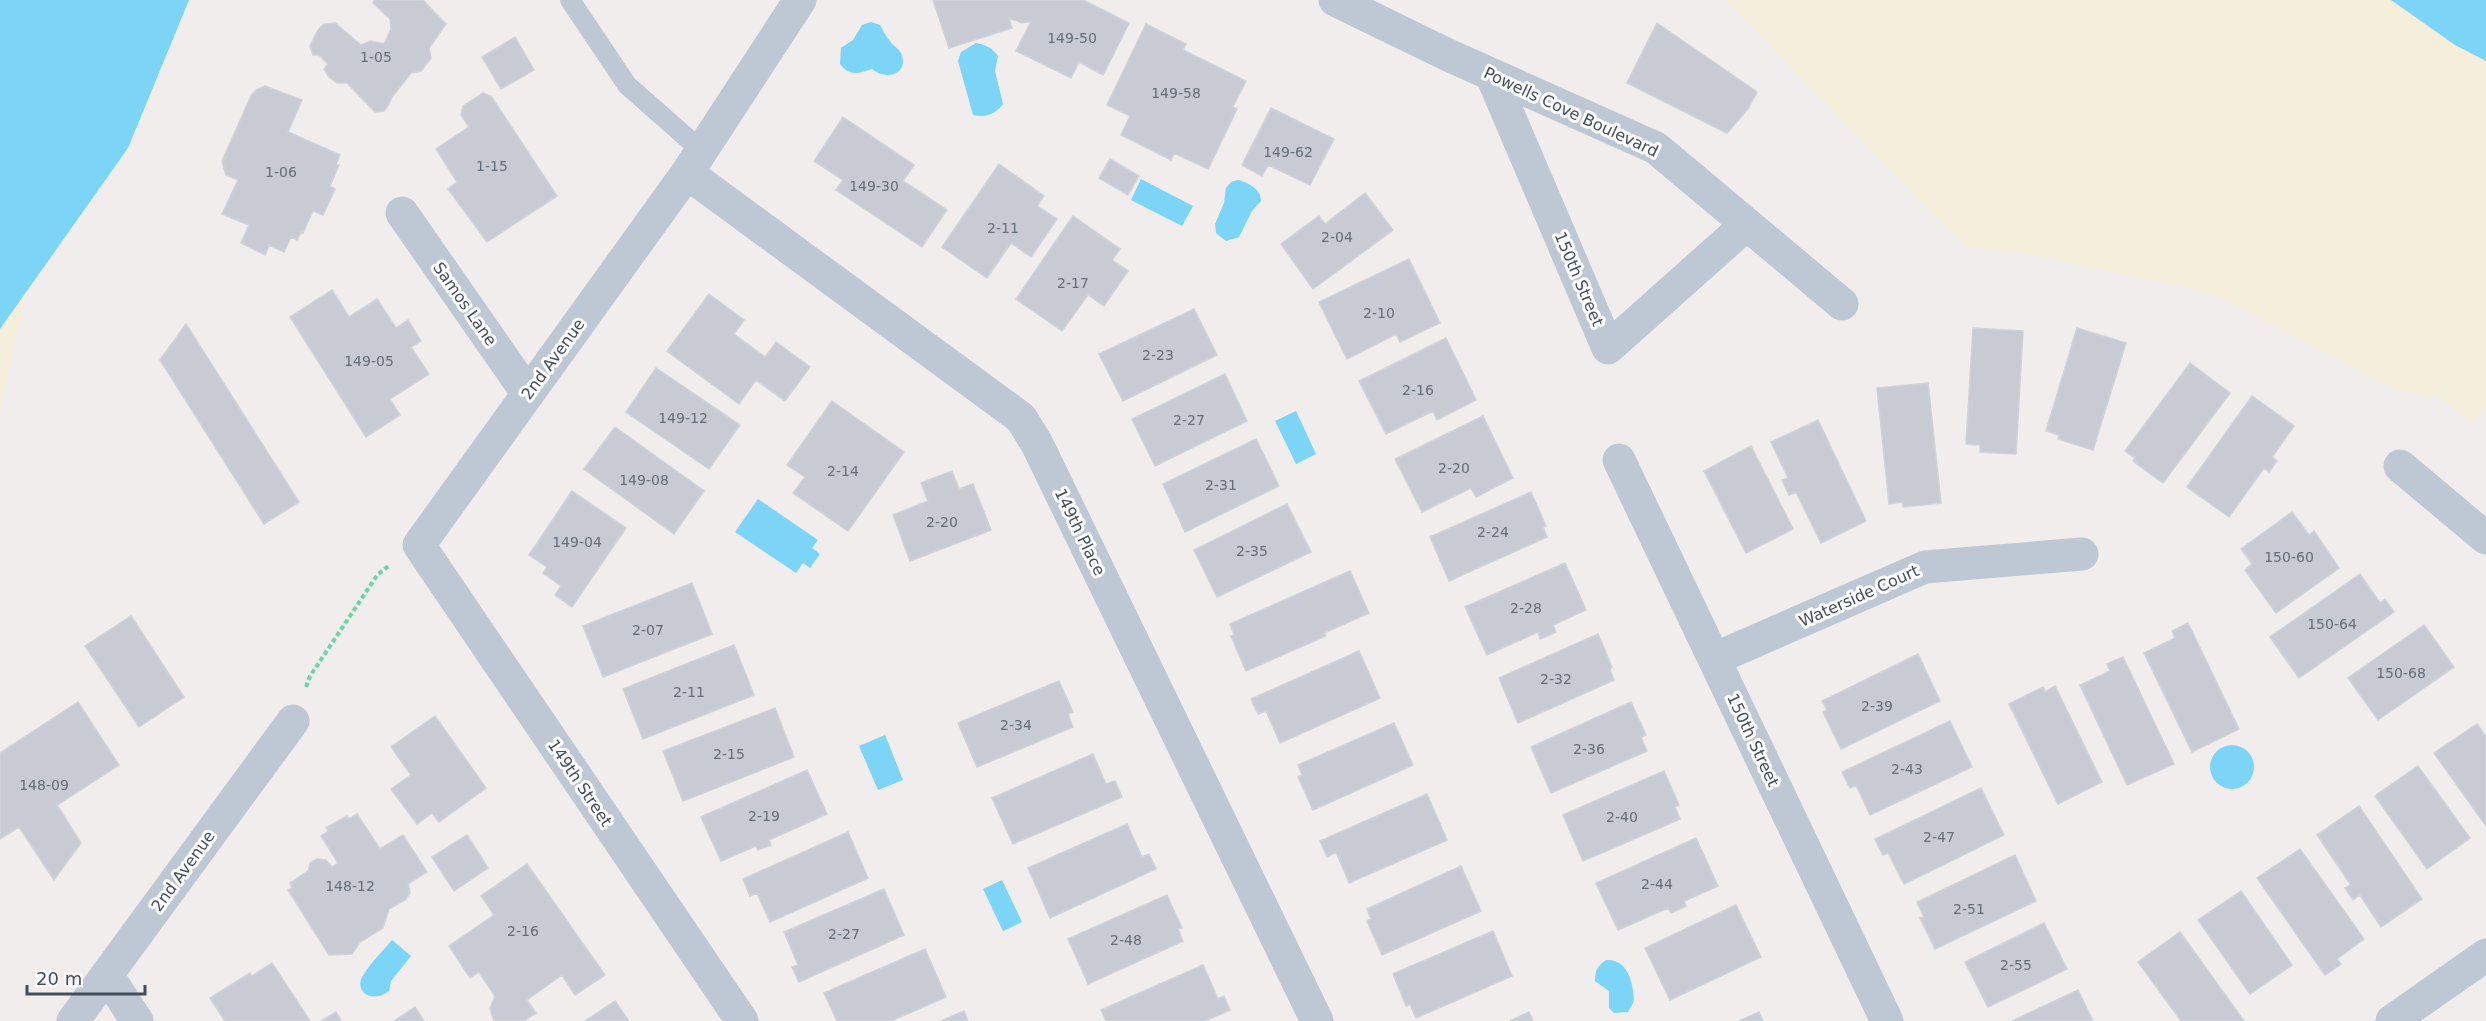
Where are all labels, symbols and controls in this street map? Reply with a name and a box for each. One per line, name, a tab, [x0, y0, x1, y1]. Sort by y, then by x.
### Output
house number: 149-50	[1047, 30, 1097, 46]
house number: 1-05	[360, 49, 392, 65]
street label: Powells Cove Boulevard	[1481, 63, 1661, 161]
house number: 149-58	[1151, 85, 1201, 101]
house number: 149-62	[1263, 144, 1313, 160]
house number: 1-15	[476, 158, 508, 174]
house number: 1-06	[265, 164, 297, 180]
house number: 149-30	[849, 178, 899, 194]
house number: 2-11	[987, 220, 1019, 236]
house number: 2-04	[1321, 229, 1353, 245]
street label: 150th Street	[1551, 229, 1607, 329]
street label: Samos Lane	[429, 259, 501, 349]
house number: 2-17	[1057, 275, 1089, 291]
house number: 2-10	[1363, 305, 1395, 321]
street label: 2nd Avenue	[517, 315, 589, 403]
house number: 2-23	[1142, 347, 1174, 363]
house number: 149-05	[344, 353, 394, 369]
house number: 2-16	[1402, 382, 1434, 398]
house number: 149-12	[658, 410, 708, 426]
house number: 2-27	[1173, 412, 1205, 428]
house number: 2-20	[1438, 460, 1470, 476]
house number: 2-14	[827, 463, 859, 479]
house number: 149-08	[619, 472, 669, 488]
house number: 2-31	[1205, 477, 1237, 493]
street label: 149th Place	[1051, 485, 1109, 579]
house number: 2-20	[926, 514, 958, 530]
house number: 2-24	[1477, 524, 1509, 540]
house number: 149-04	[552, 534, 602, 550]
house number: 2-35	[1236, 543, 1268, 559]
house number: 150-60	[2264, 549, 2314, 565]
street label: Waterside Court	[1796, 561, 1922, 631]
house number: 2-28	[1510, 600, 1542, 616]
house number: 150-64	[2307, 616, 2357, 632]
house number: 2-07	[632, 622, 664, 638]
house number: 150-68	[2376, 665, 2426, 681]
house number: 2-32	[1540, 671, 1572, 687]
house number: 2-11	[673, 684, 705, 700]
street label: 150th Street	[1723, 690, 1783, 790]
house number: 2-39	[1861, 698, 1893, 714]
house number: 2-34	[1000, 717, 1032, 733]
street label: 149th Street	[544, 736, 616, 830]
house number: 2-36	[1573, 741, 1605, 757]
house number: 2-15	[713, 746, 745, 762]
house number: 2-43	[1891, 761, 1923, 777]
house number: 148-09	[19, 777, 69, 793]
house number: 2-19	[748, 808, 780, 824]
house number: 2-40	[1606, 809, 1638, 825]
street label: 2nd Avenue	[147, 827, 219, 915]
house number: 2-47	[1923, 829, 1955, 845]
house number: 2-44	[1641, 876, 1673, 892]
house number: 148-12	[325, 878, 375, 894]
house number: 2-51	[1953, 901, 1985, 917]
house number: 2-16	[507, 923, 539, 939]
house number: 2-27	[828, 926, 860, 942]
house number: 2-48	[1110, 932, 1142, 948]
house number: 2-55	[2000, 957, 2032, 973]
scale bar	[27, 958, 146, 996]
text: 20 m	[36, 968, 82, 989]

